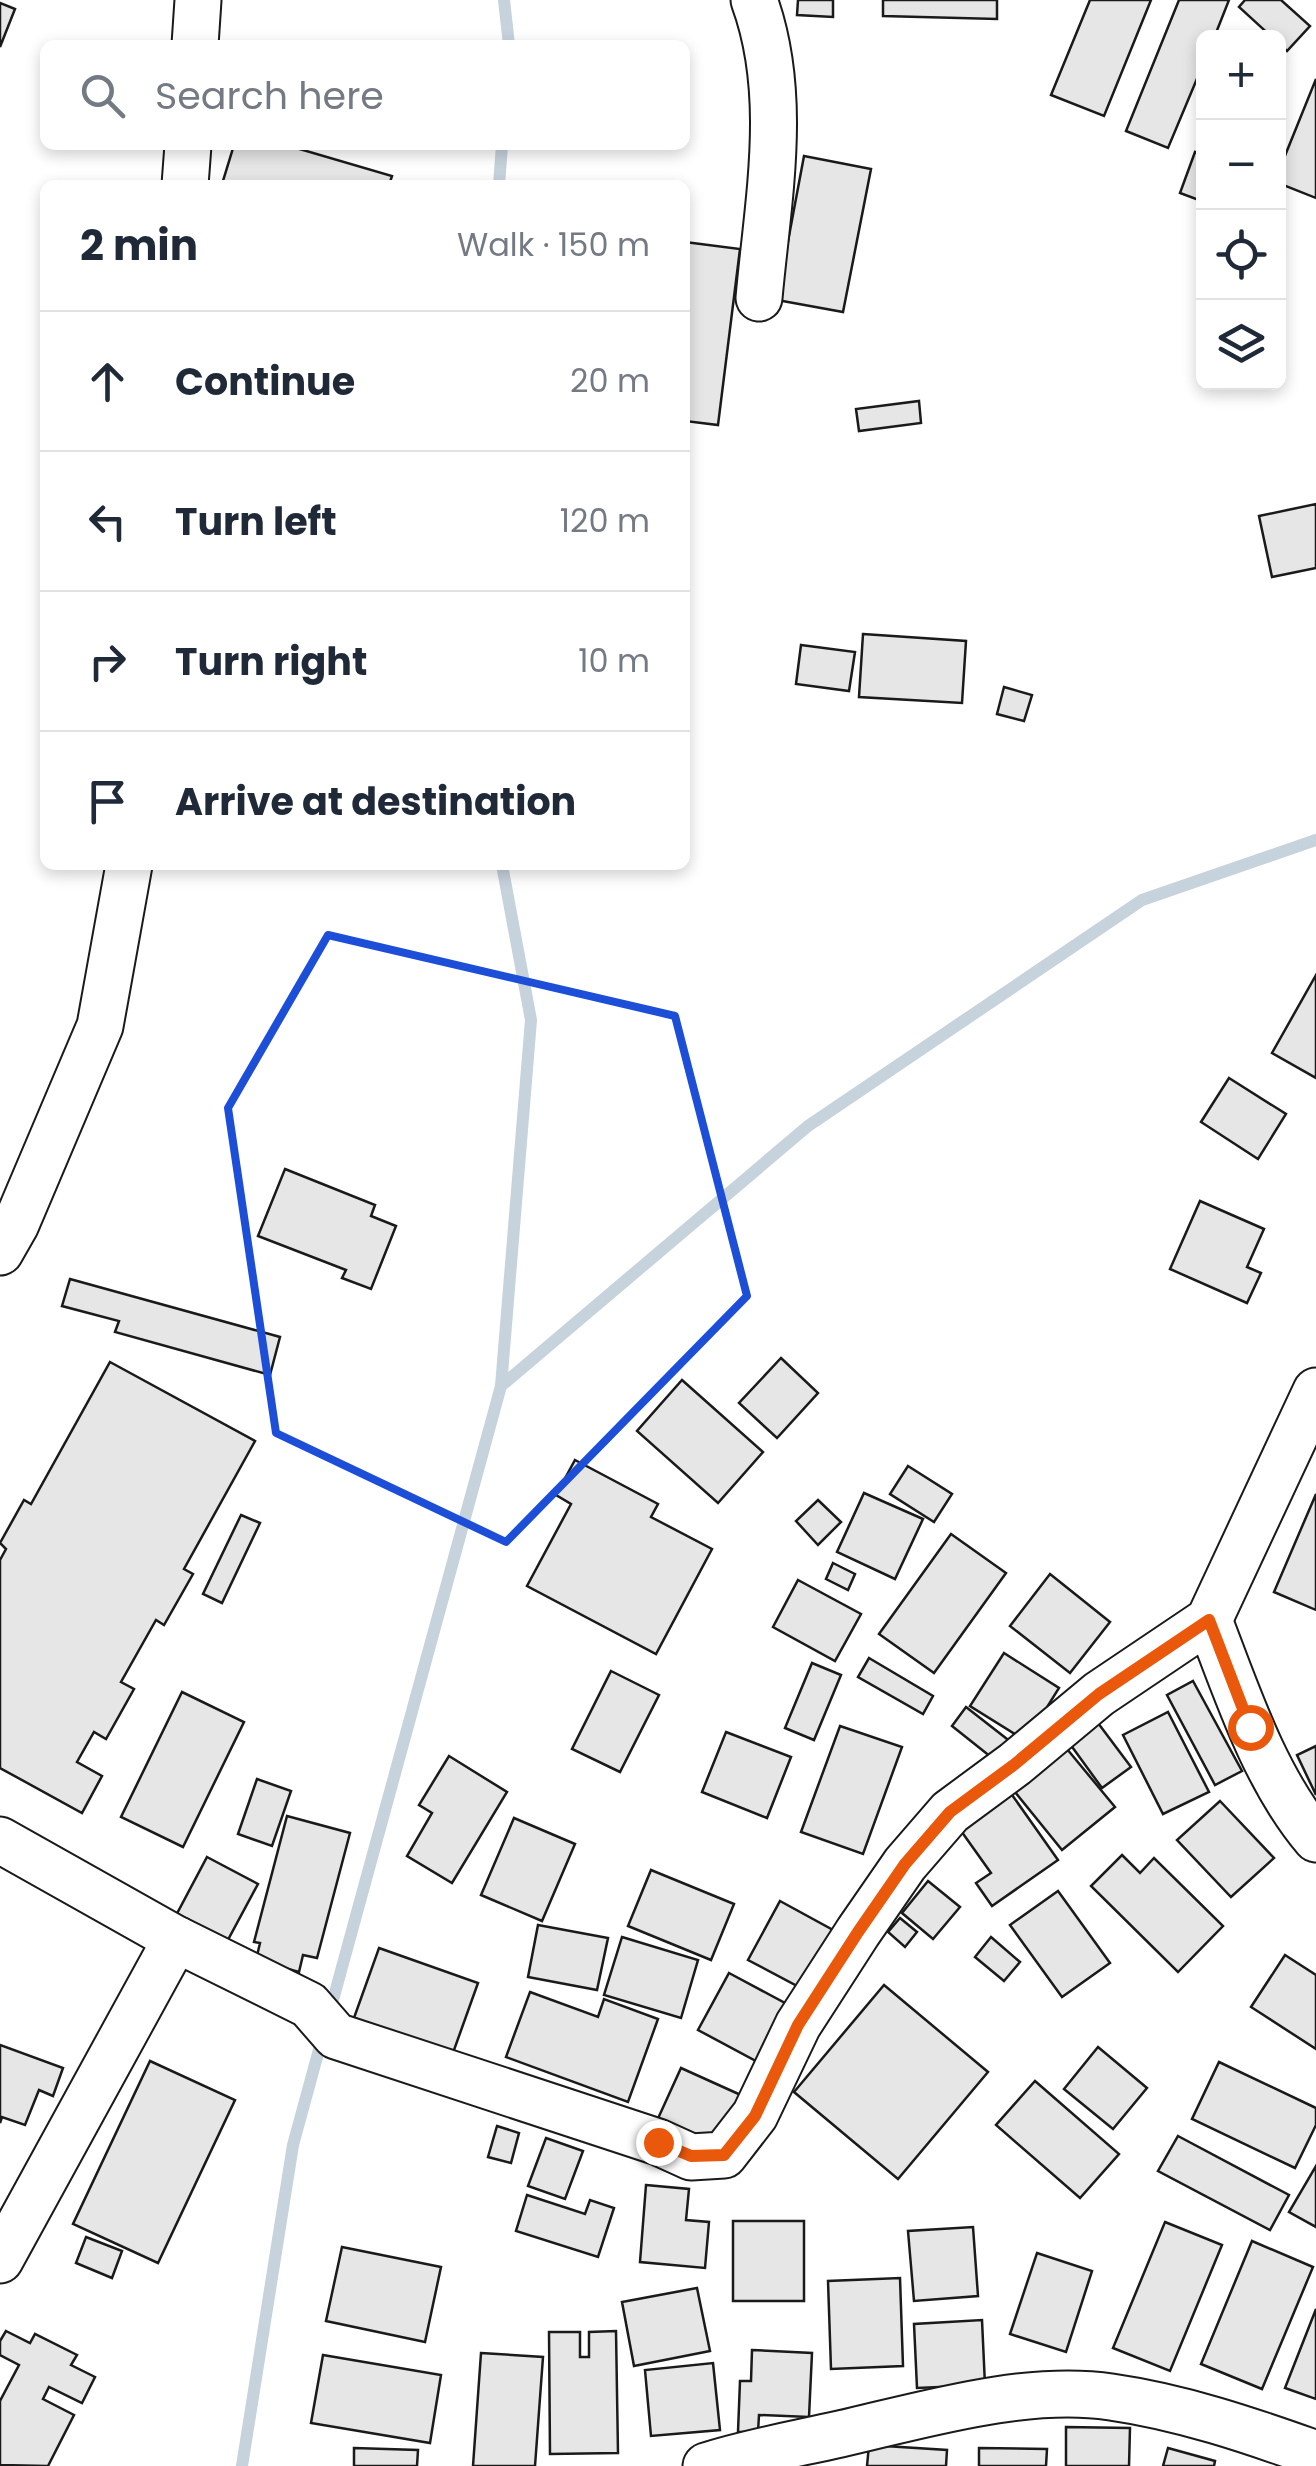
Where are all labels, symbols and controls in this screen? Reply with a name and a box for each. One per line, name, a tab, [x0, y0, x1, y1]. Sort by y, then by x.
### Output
map controls	[1196, 30, 1286, 390]
button: +	[1196, 30, 1286, 120]
search box	[40, 40, 690, 150]
icon: search	[75, 68, 130, 123]
text: Search here	[155, 69, 384, 122]
button: −	[1196, 120, 1286, 210]
button: locate	[1196, 210, 1286, 300]
text: 2 min	[80, 216, 198, 275]
text: Walk · 150 m	[457, 222, 650, 267]
button: layers	[1196, 300, 1286, 390]
icon: ahead	[80, 354, 135, 409]
text: Continue	[175, 355, 355, 408]
text: 20 m	[570, 358, 650, 403]
icon: left	[80, 494, 135, 549]
text: Turn left	[175, 495, 337, 548]
text: 120 m	[560, 498, 650, 543]
icon: right	[80, 634, 135, 689]
text: Turn right	[175, 635, 367, 688]
text: 10 m	[578, 638, 650, 683]
icon: arrive	[80, 774, 135, 829]
text: Arrive at destination	[175, 775, 576, 828]
route start	[1228, 1705, 1274, 1751]
route end	[636, 2120, 682, 2166]

